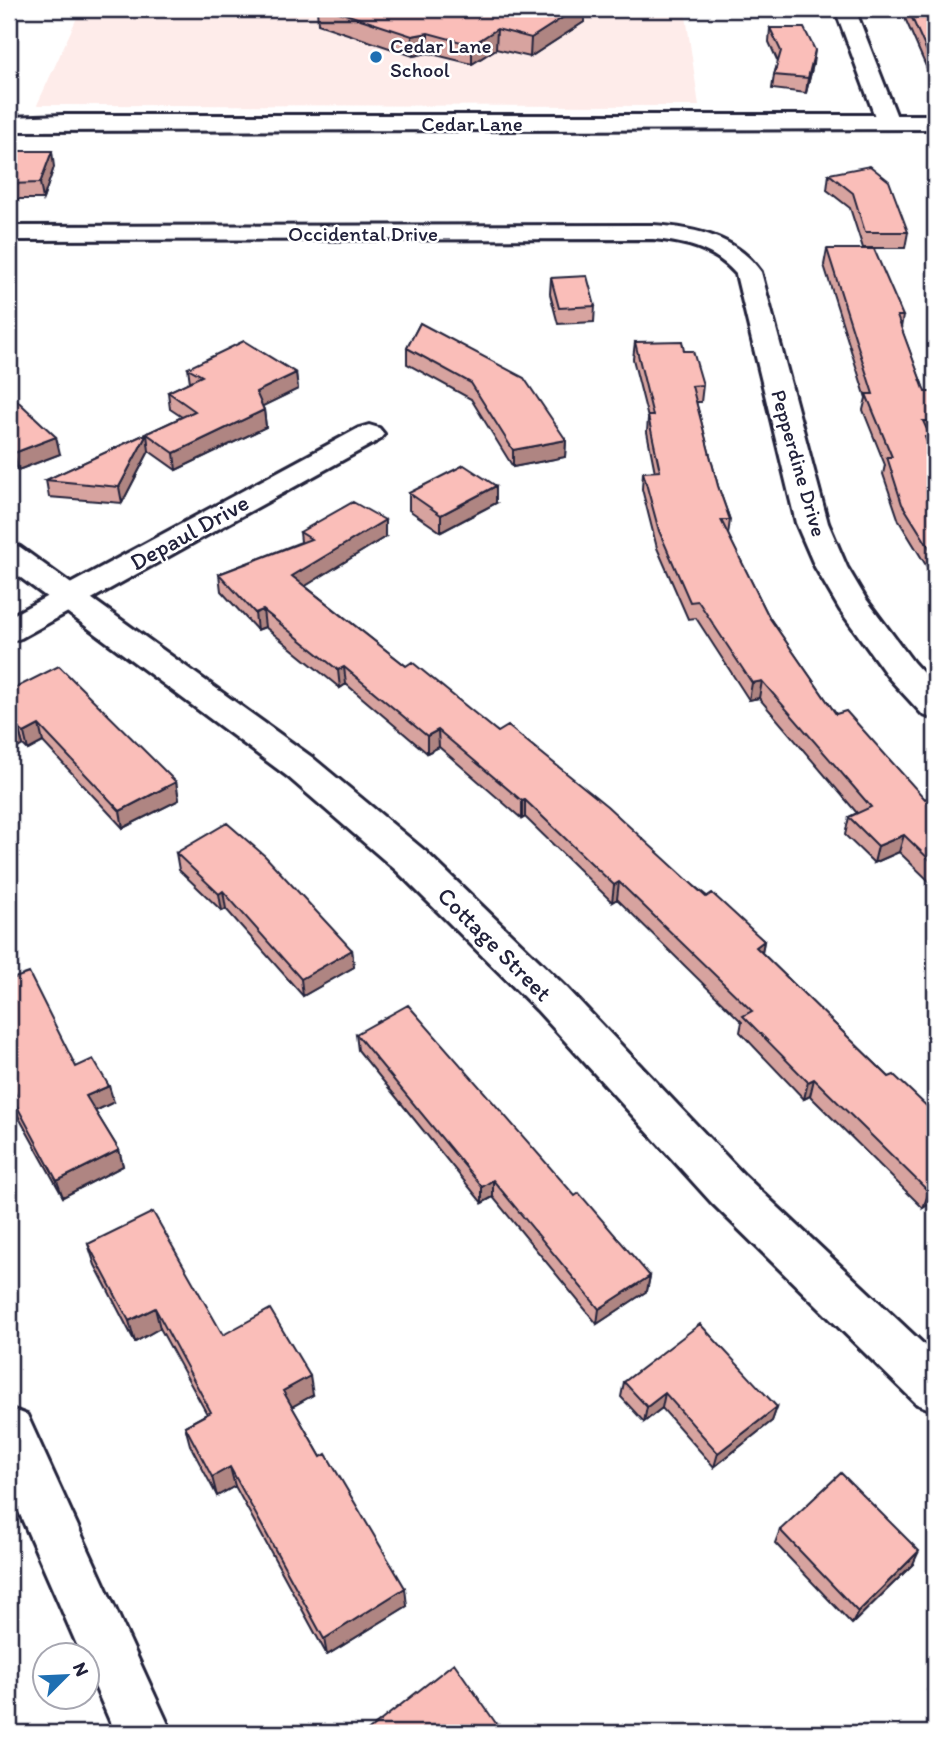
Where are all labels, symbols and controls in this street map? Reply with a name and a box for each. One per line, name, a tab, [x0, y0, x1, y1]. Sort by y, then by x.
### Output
place label: Cedar Lane School	[390, 33, 492, 82]
marker: Cedar Lane School	[368, 49, 384, 65]
street label: Cedar Lane	[421, 111, 523, 136]
street label: Occidental Drive	[288, 221, 438, 246]
street label: Pepperdine Drive	[766, 387, 832, 539]
street label: Depaul Drive	[124, 487, 254, 577]
street label: Cottage Street	[432, 881, 558, 1007]
north arrow	[32, 1640, 102, 1710]
text: N	[68, 1659, 94, 1680]

